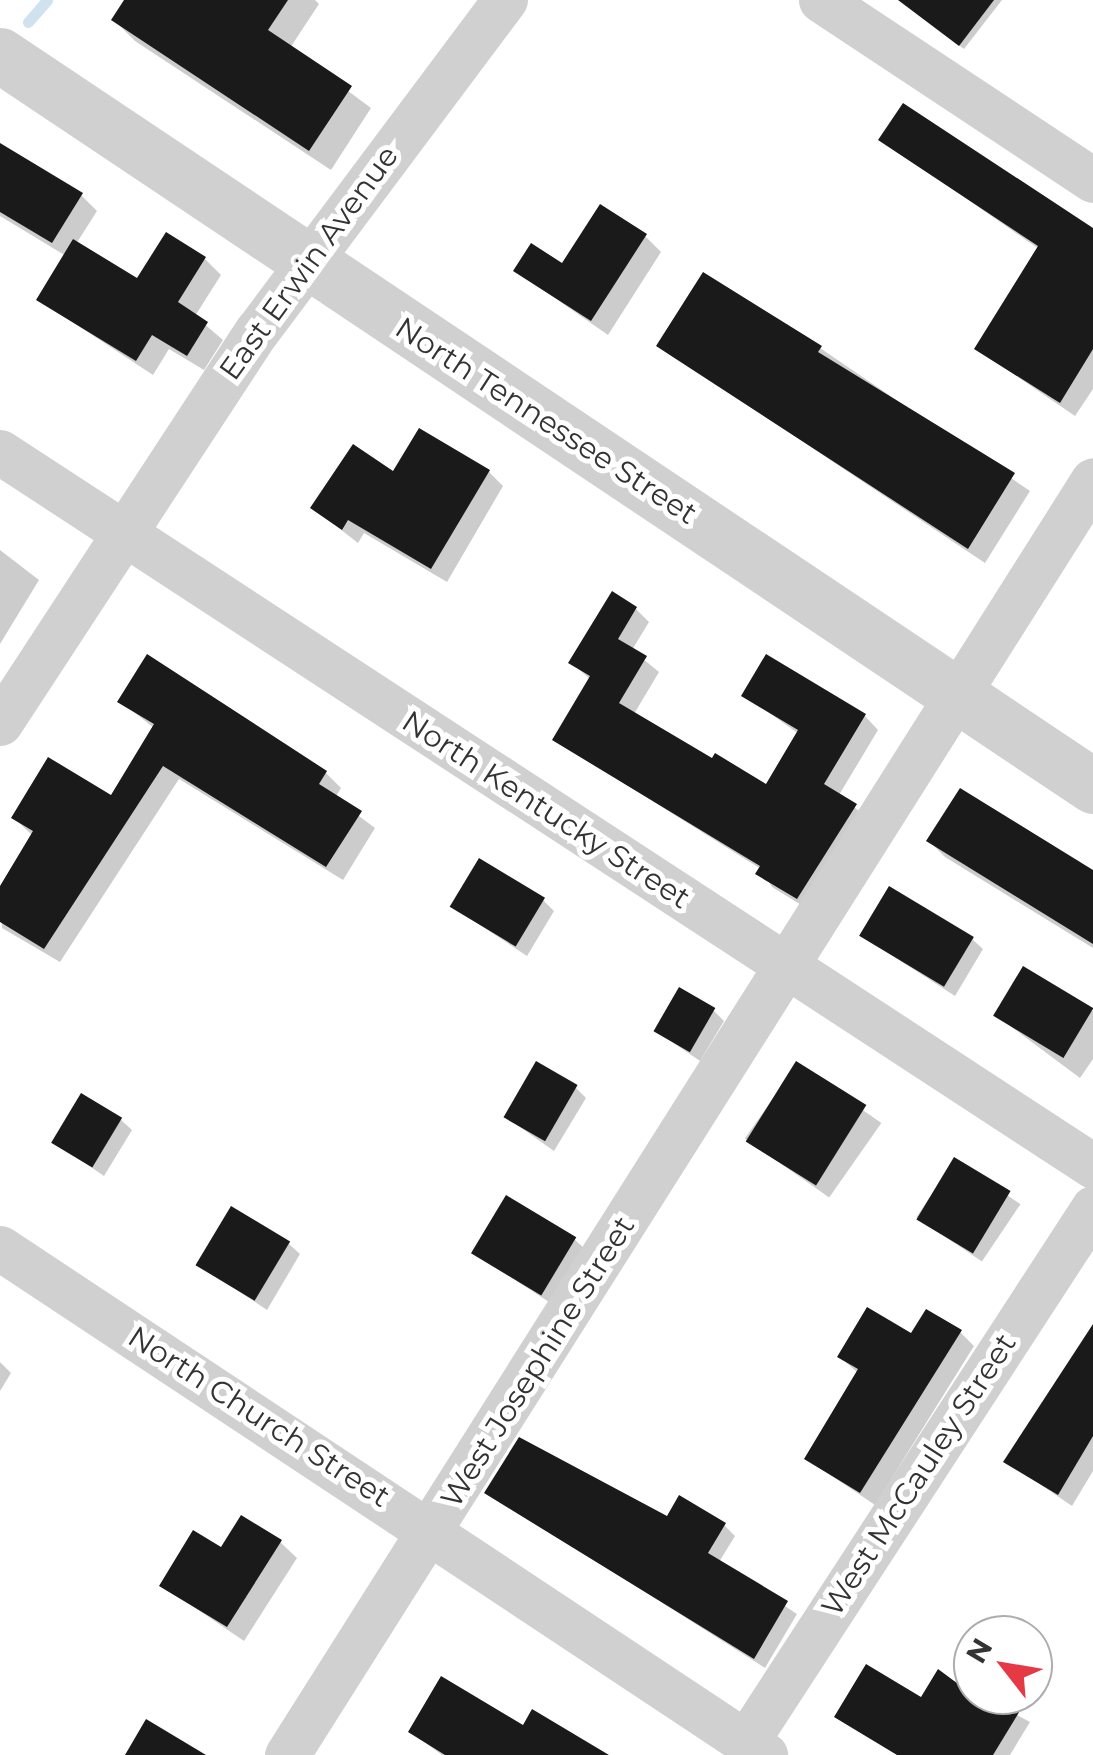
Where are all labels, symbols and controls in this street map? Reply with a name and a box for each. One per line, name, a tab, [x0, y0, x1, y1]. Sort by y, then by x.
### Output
street label: East Erwin Avenue	[212, 139, 406, 387]
street label: North Tennessee Street	[388, 310, 704, 532]
street label: North Kentucky Street	[395, 703, 697, 917]
street label: West Josephine Street	[434, 1210, 642, 1514]
street label: North Church Street	[121, 1319, 397, 1515]
street label: West McCauley Street	[814, 1327, 1024, 1623]
north arrow	[953, 1615, 1053, 1715]
text: N	[959, 1632, 999, 1669]

